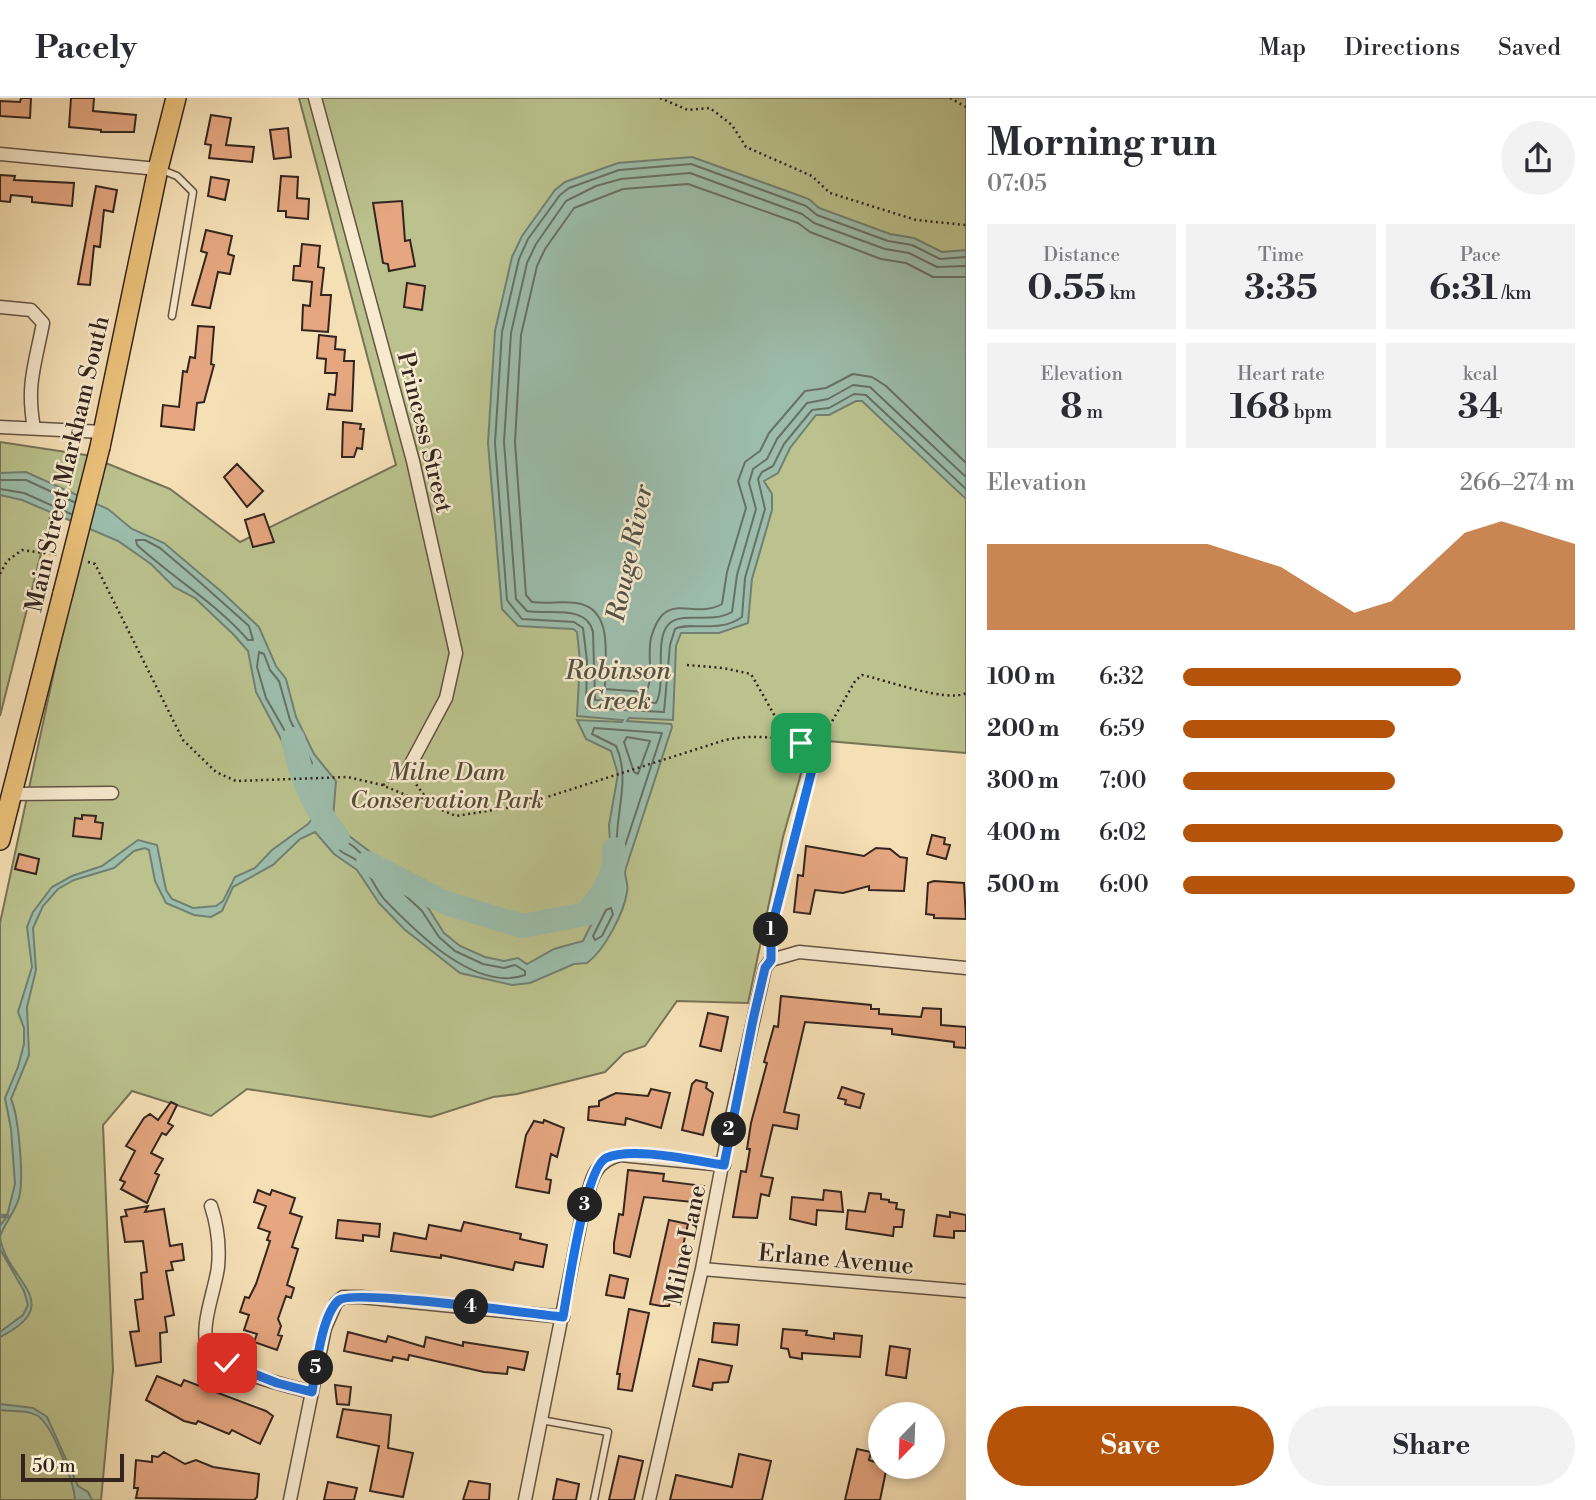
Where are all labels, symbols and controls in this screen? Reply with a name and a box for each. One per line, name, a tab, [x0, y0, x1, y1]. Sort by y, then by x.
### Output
text: Pacely	[35, 28, 137, 69]
text: Map	[1259, 33, 1306, 63]
text: Directions	[1344, 33, 1460, 63]
text: Saved	[1498, 33, 1561, 63]
text: Morning run	[987, 120, 1217, 167]
button: share	[1501, 121, 1575, 195]
text: 07:05	[987, 170, 1047, 198]
text: Distance	[1043, 243, 1120, 267]
text: Time	[1258, 243, 1304, 267]
text: Pace	[1460, 243, 1501, 267]
text: 0.55	[1027, 267, 1106, 310]
text: 3:35	[1244, 267, 1318, 310]
text: 6:31	[1429, 267, 1498, 310]
text: km	[1106, 281, 1136, 305]
text: /km	[1498, 281, 1532, 305]
street label: Main Street Markham South	[19, 313, 117, 615]
street label: Princess Street	[390, 349, 459, 516]
text: Elevation	[1041, 362, 1123, 386]
text: Heart rate	[1237, 362, 1325, 386]
text: kcal	[1463, 362, 1498, 386]
text: 8	[1060, 386, 1083, 429]
text: 168	[1230, 386, 1290, 429]
text: 34	[1458, 386, 1503, 429]
text: m	[1083, 400, 1103, 424]
text: bpm	[1290, 400, 1332, 424]
text: Elevation	[987, 469, 1087, 497]
text: 266–274 m	[1460, 469, 1575, 497]
water label: Rouge River	[600, 481, 660, 626]
water label: Robinson Creek	[564, 655, 671, 717]
text: 100 m	[987, 663, 1055, 691]
text: 6:32	[1099, 663, 1144, 691]
pin	[771, 713, 831, 773]
text: 200 m	[987, 715, 1059, 743]
text: 6:59	[1099, 715, 1145, 743]
icon: arrive	[782, 724, 820, 762]
park label: Milne Dam Conservation Park	[350, 758, 544, 816]
text: 300 m	[987, 767, 1059, 795]
text: 7:00	[1099, 767, 1147, 795]
text: 400 m	[987, 819, 1060, 847]
text: 6:02	[1099, 819, 1146, 847]
text: 500 m	[987, 871, 1059, 899]
text: 6:00	[1099, 871, 1149, 899]
pin: 1	[754, 912, 788, 948]
text: 1	[766, 917, 775, 941]
pin: 2	[712, 1112, 746, 1148]
text: 2	[723, 1117, 734, 1141]
street label: Milne Lane	[659, 1182, 713, 1308]
pin: 3	[568, 1188, 602, 1222]
text: 3	[579, 1192, 590, 1216]
street label: Erlane Avenue	[757, 1238, 915, 1282]
pin: 4	[454, 1290, 489, 1324]
text: 4	[464, 1294, 477, 1318]
pin	[197, 1333, 257, 1393]
icon: check	[208, 1344, 246, 1382]
pin: 5	[298, 1350, 334, 1386]
text: 5	[310, 1355, 321, 1379]
north arrow	[868, 1402, 945, 1479]
map controls	[868, 1402, 945, 1479]
button: Save	[987, 1406, 1274, 1486]
button: Share	[1288, 1406, 1575, 1486]
scale bar	[21, 1451, 124, 1483]
text: 50 m	[32, 1454, 76, 1478]

